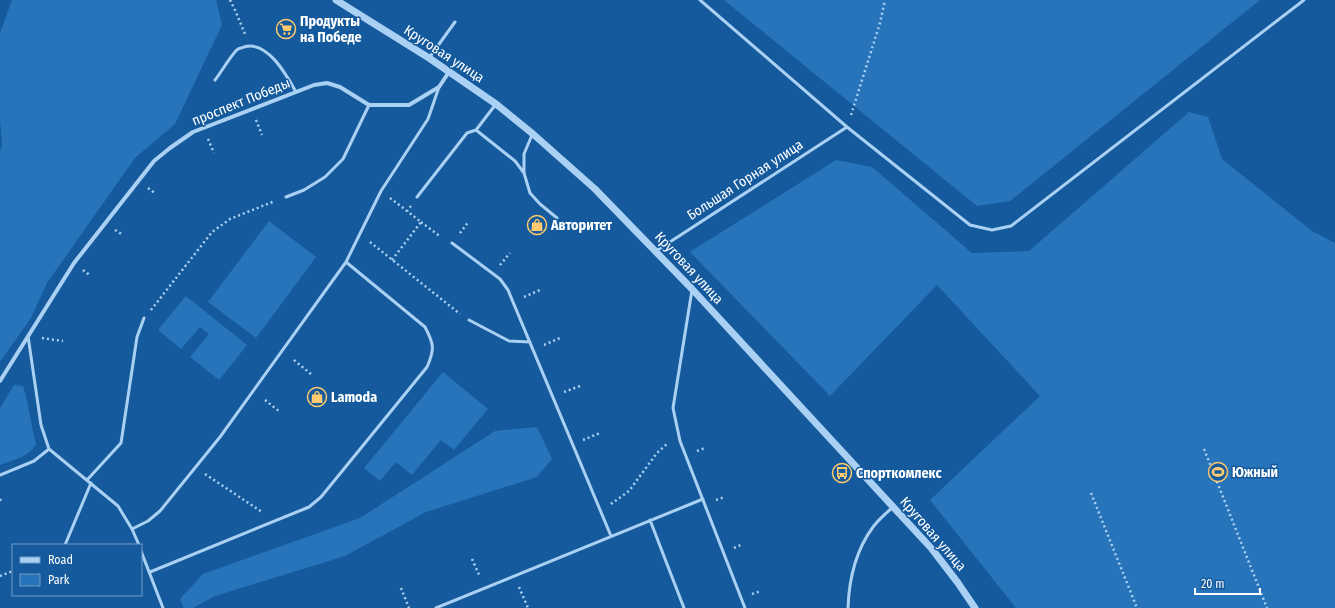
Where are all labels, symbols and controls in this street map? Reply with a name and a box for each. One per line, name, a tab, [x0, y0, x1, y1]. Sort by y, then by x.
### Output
place label: Продукты на Победе	[300, 13, 362, 46]
supermarket icon: Продукты на Победе	[275, 18, 297, 40]
street label: Круговая улица	[401, 22, 488, 86]
street label: проспект Победы	[189, 75, 293, 129]
street label: Большая Горная улица	[684, 136, 806, 224]
shop icon: Авторитет	[526, 214, 548, 236]
place label: Авторитет	[550, 217, 613, 234]
street label: Круговая улица	[651, 228, 727, 308]
shop icon: Lamoda	[306, 386, 328, 408]
place label: Lamoda	[331, 389, 377, 406]
sports icon: Южный	[1207, 461, 1229, 483]
bus stop icon: Спорткомлекс	[831, 462, 853, 484]
place label: Южный	[1232, 464, 1278, 481]
place label: Спорткомлекс	[856, 465, 942, 482]
street label: Круговая улица	[896, 493, 970, 575]
legend	[12, 544, 142, 596]
text: Road	[48, 553, 73, 567]
scale bar	[1195, 570, 1260, 596]
text: Park	[48, 573, 70, 587]
text: 20 m	[1201, 577, 1225, 591]

